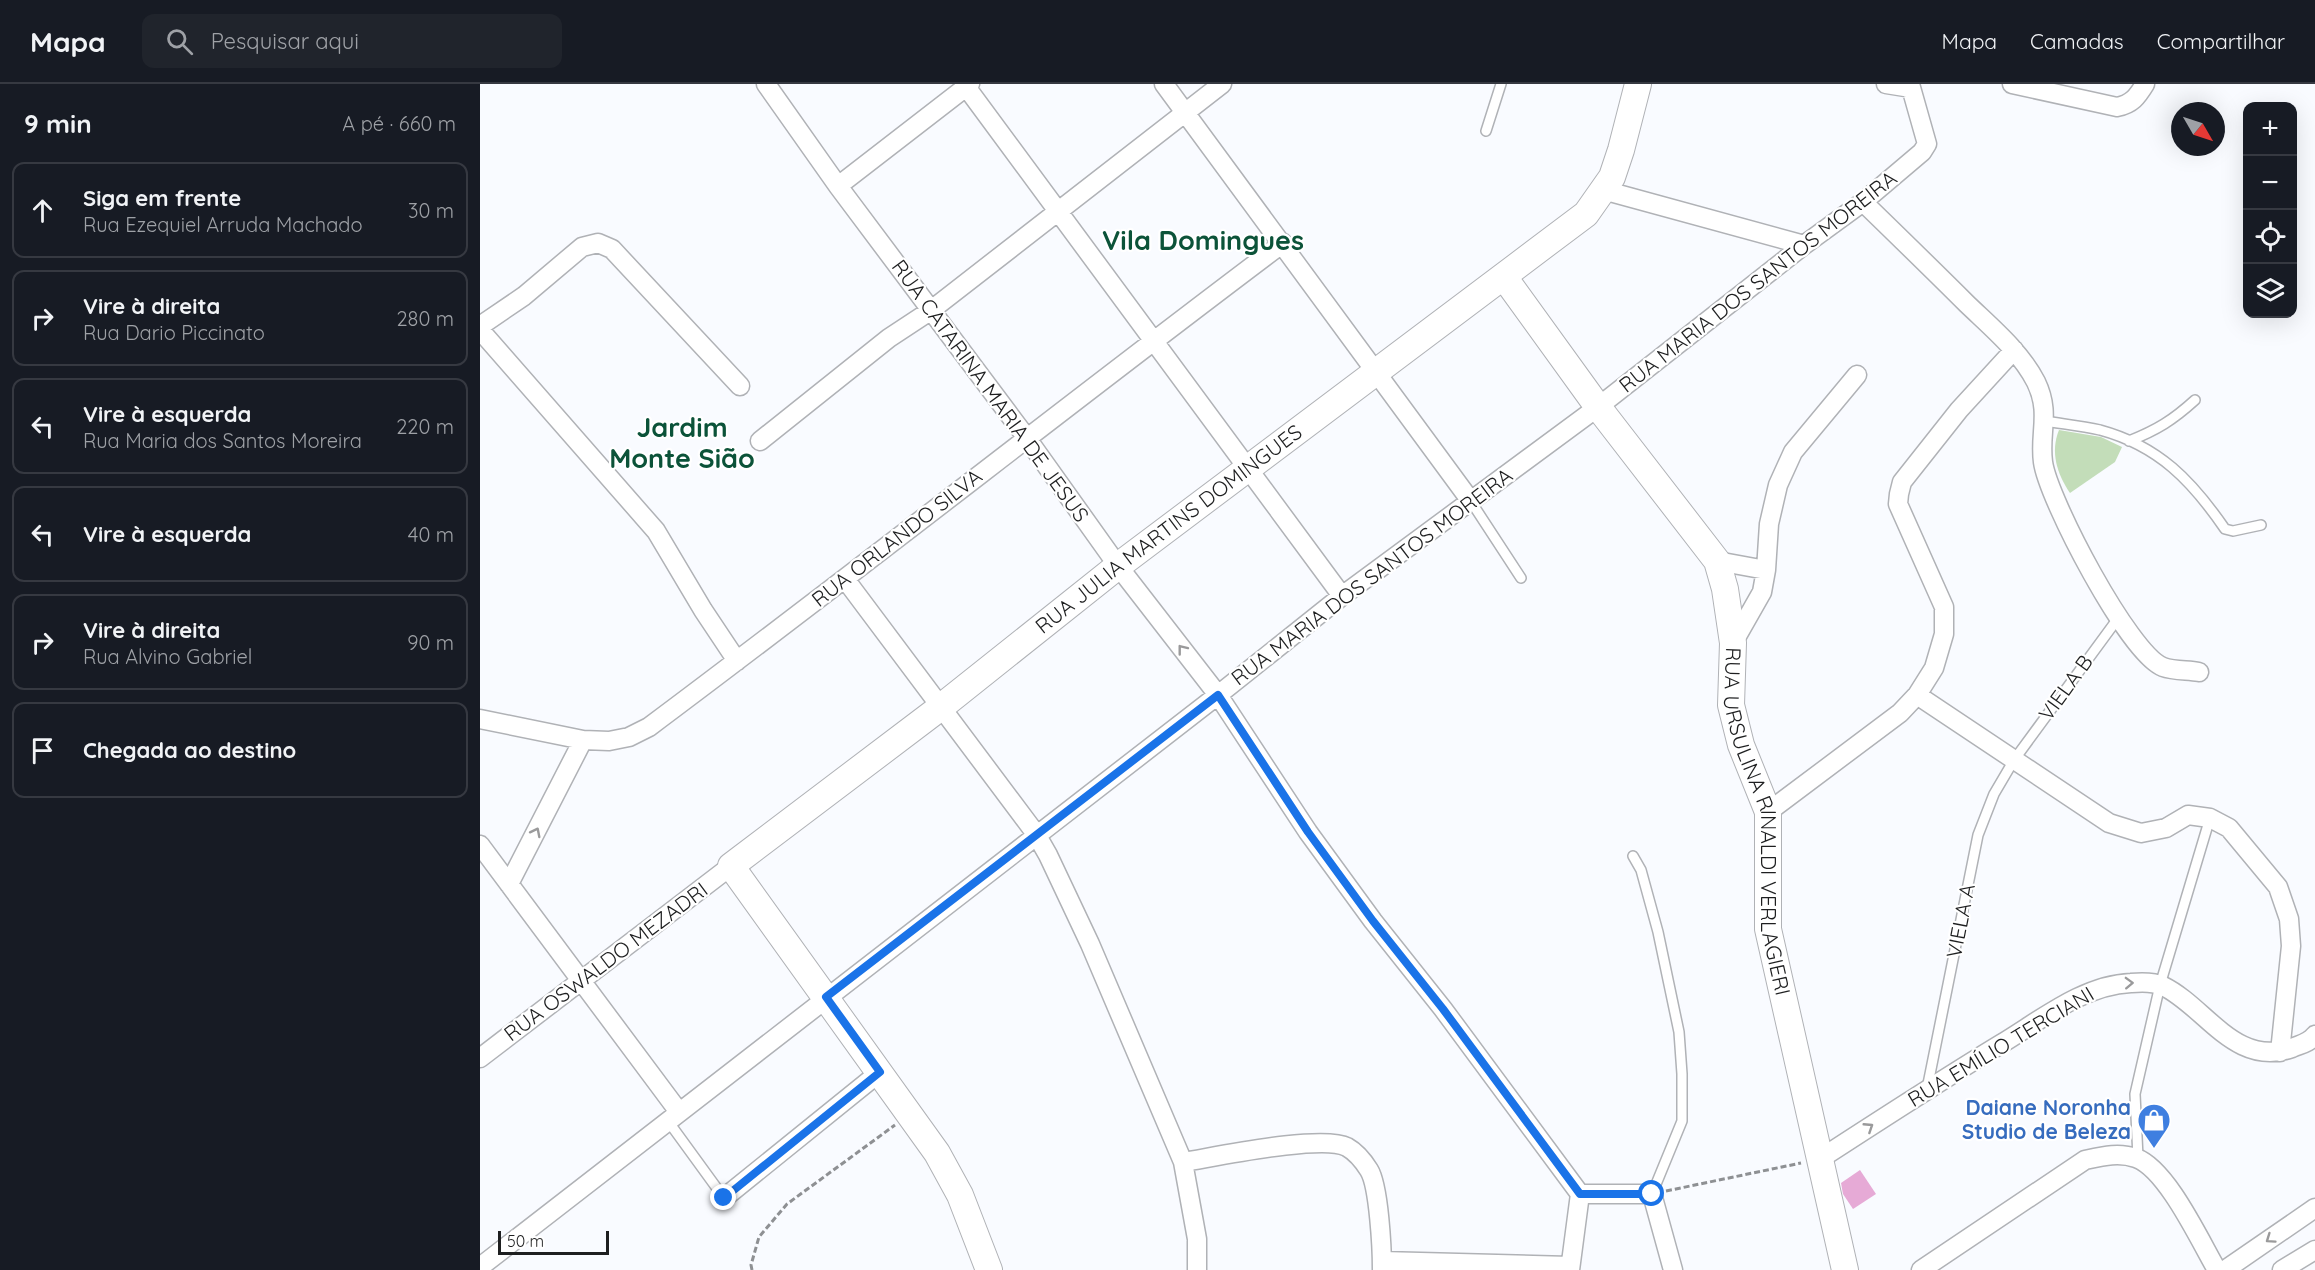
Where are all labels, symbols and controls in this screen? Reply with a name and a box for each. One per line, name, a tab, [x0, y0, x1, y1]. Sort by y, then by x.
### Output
search box	[142, 14, 562, 68]
text: Mapa	[30, 24, 106, 59]
icon: search	[163, 25, 196, 58]
text: Pesquisar aqui	[211, 27, 359, 55]
text: Mapa	[1942, 28, 1997, 54]
text: Camadas	[2030, 28, 2124, 54]
text: Compartilhar	[2157, 28, 2285, 54]
north arrow	[2171, 102, 2225, 156]
map controls	[2243, 102, 2297, 318]
button: +	[2243, 102, 2297, 156]
text: 9 min	[24, 107, 92, 140]
text: A pé · 660 m	[342, 111, 456, 136]
button: −	[2243, 156, 2297, 210]
street label: RUA MARIA DOS SANTOS MOREIRA	[1613, 165, 1901, 398]
text: Siga em frente	[83, 184, 241, 212]
icon: ahead	[26, 194, 59, 227]
text: 30 m	[408, 198, 454, 223]
button: locate	[2243, 210, 2297, 264]
text: Rua Ezequiel Arruda Machado	[83, 212, 362, 237]
district label: Vila Domingues	[1102, 223, 1304, 257]
street label: RUA CATARINA MARIA DE JESUS	[887, 254, 1095, 527]
button: layers	[2243, 264, 2297, 318]
text: Vire à direita	[83, 292, 220, 320]
icon: right	[26, 302, 59, 335]
text: 280 m	[397, 306, 454, 331]
text: Rua Dario Piccinato	[83, 320, 265, 345]
text: Vire à esquerda	[83, 400, 251, 428]
icon: left	[26, 410, 59, 443]
district label: Jardim Monte Sião	[609, 410, 755, 475]
text: 220 m	[396, 414, 454, 439]
street label: RUA JULIA MARTINS DOMINGUES	[1030, 418, 1307, 639]
text: Rua Maria dos Santos Moreira	[83, 428, 362, 453]
street label: RUA MARIA DOS SANTOS MOREIRA	[1226, 462, 1517, 690]
street label: RUA ORLANDO SILVA	[806, 463, 987, 612]
icon: left	[26, 518, 59, 551]
text: Vire à esquerda	[83, 520, 251, 548]
text: 40 m	[408, 522, 454, 547]
text: Vire à direita	[83, 616, 220, 644]
icon: right	[26, 626, 59, 659]
text: 90 m	[407, 630, 454, 655]
text: Rua Alvino Gabriel	[83, 644, 252, 669]
one-way arrow	[1178, 644, 1189, 655]
street label: RUA URSULINA RINALDI VERLAGIERI	[1719, 647, 1797, 998]
street label: VIELA B	[2033, 649, 2098, 726]
icon: arrive	[26, 734, 59, 767]
text: Chegada ao destino	[83, 736, 296, 764]
one-way arrow	[529, 828, 540, 838]
street label: RUA OSWALDO MEZADRI	[498, 876, 712, 1046]
street label: VIELA A	[1940, 881, 1980, 960]
one-way arrow	[2125, 977, 2134, 989]
street label: RUA EMÍLIO TERCIANI	[1903, 980, 2098, 1112]
place label: Daiane Noronha Studio de Beleza	[1962, 1094, 2131, 1144]
shop icon: Daiane Noronha Studio de Beleza	[2136, 1102, 2172, 1149]
one-way arrow	[1862, 1123, 1873, 1134]
route start	[1638, 1180, 1664, 1206]
route end	[710, 1184, 736, 1210]
scale bar	[498, 1228, 609, 1256]
text: 50 m	[507, 1231, 544, 1251]
one-way arrow	[2265, 1232, 2276, 1243]

